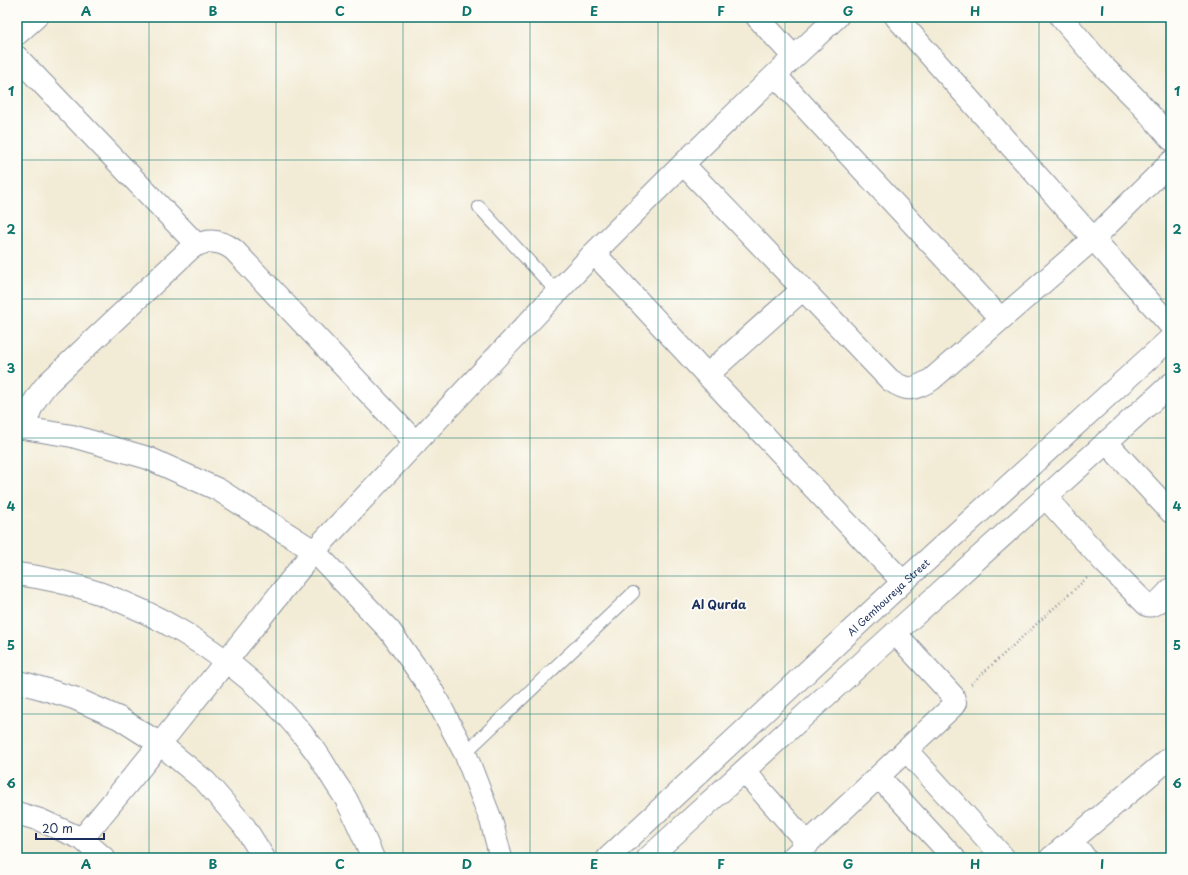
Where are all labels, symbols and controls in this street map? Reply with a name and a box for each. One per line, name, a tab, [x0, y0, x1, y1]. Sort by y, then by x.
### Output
text: A	[81, 1, 91, 20]
text: B	[209, 1, 218, 20]
text: C	[335, 1, 345, 20]
text: D	[462, 1, 472, 20]
text: E	[590, 1, 598, 20]
text: F	[717, 1, 725, 20]
text: G	[843, 1, 853, 20]
text: H	[970, 1, 980, 20]
text: I	[1100, 1, 1104, 20]
text: 1	[8, 81, 14, 100]
text: 1	[1174, 81, 1180, 100]
text: 2	[6, 219, 16, 238]
text: 2	[1172, 219, 1182, 238]
text: 3	[7, 358, 16, 377]
text: 3	[1173, 358, 1182, 377]
text: 4	[7, 496, 16, 515]
text: 4	[1173, 496, 1182, 515]
street label: Al Gemhoureya Street	[843, 554, 932, 639]
district label: Al Qurda	[691, 595, 747, 613]
text: 5	[7, 635, 15, 654]
text: 5	[1173, 635, 1181, 654]
text: 6	[6, 773, 16, 792]
text: 6	[1172, 773, 1182, 792]
scale bar	[36, 815, 104, 841]
text: 20 m	[42, 819, 73, 837]
text: A	[81, 854, 91, 873]
text: B	[209, 854, 218, 873]
text: C	[335, 854, 345, 873]
text: D	[462, 854, 472, 873]
text: E	[590, 854, 598, 873]
text: F	[717, 854, 725, 873]
text: G	[843, 854, 853, 873]
text: H	[970, 854, 980, 873]
text: I	[1100, 854, 1104, 873]

